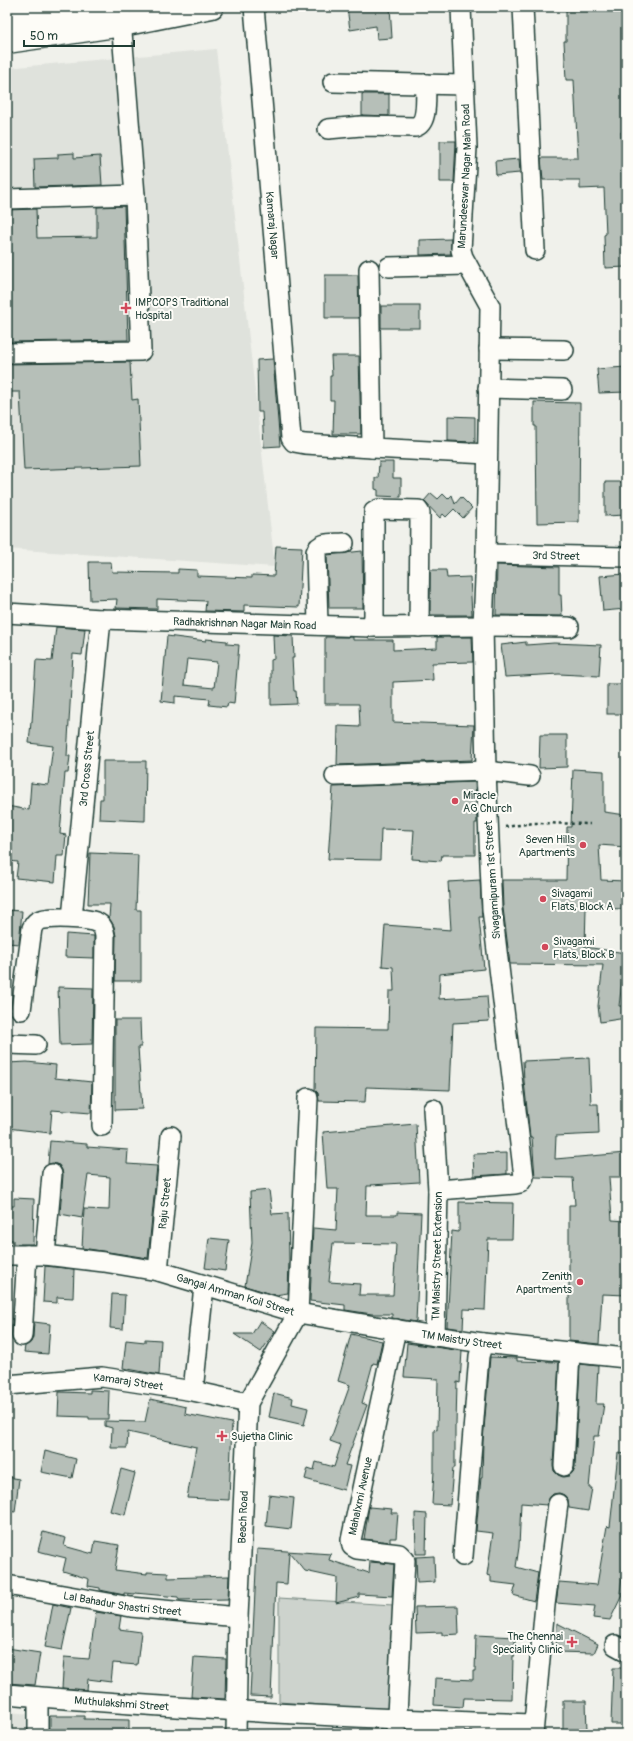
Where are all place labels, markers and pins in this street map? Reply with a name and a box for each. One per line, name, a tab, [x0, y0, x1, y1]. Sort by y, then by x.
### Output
place label: IMPCOPS Traditional Hospital	[135, 296, 229, 322]
marker: IMPCOPS Traditional Hospital	[120, 302, 132, 314]
place label: Miracle AG Church	[463, 789, 512, 815]
marker: Miracle AG Church	[450, 796, 460, 806]
place label: Seven Hills Apartments	[519, 833, 575, 859]
marker: Seven Hills Apartments	[578, 840, 588, 850]
place label: Sivagami Flats, Block A	[551, 887, 613, 913]
marker: Sivagami Flats, Block A	[538, 894, 548, 904]
place label: Sivagami Flats, Block B	[553, 935, 615, 961]
marker: Sivagami Flats, Block B	[540, 942, 550, 952]
place label: Zenith Apartments	[516, 1270, 572, 1296]
marker: Zenith Apartments	[575, 1277, 585, 1287]
marker: Sujetha Clinic	[216, 1430, 228, 1442]
place label: Sujetha Clinic	[231, 1430, 293, 1443]
place label: The Chennai Speciality Clinic	[492, 1630, 563, 1656]
marker: The Chennai Speciality Clinic	[566, 1636, 578, 1648]

